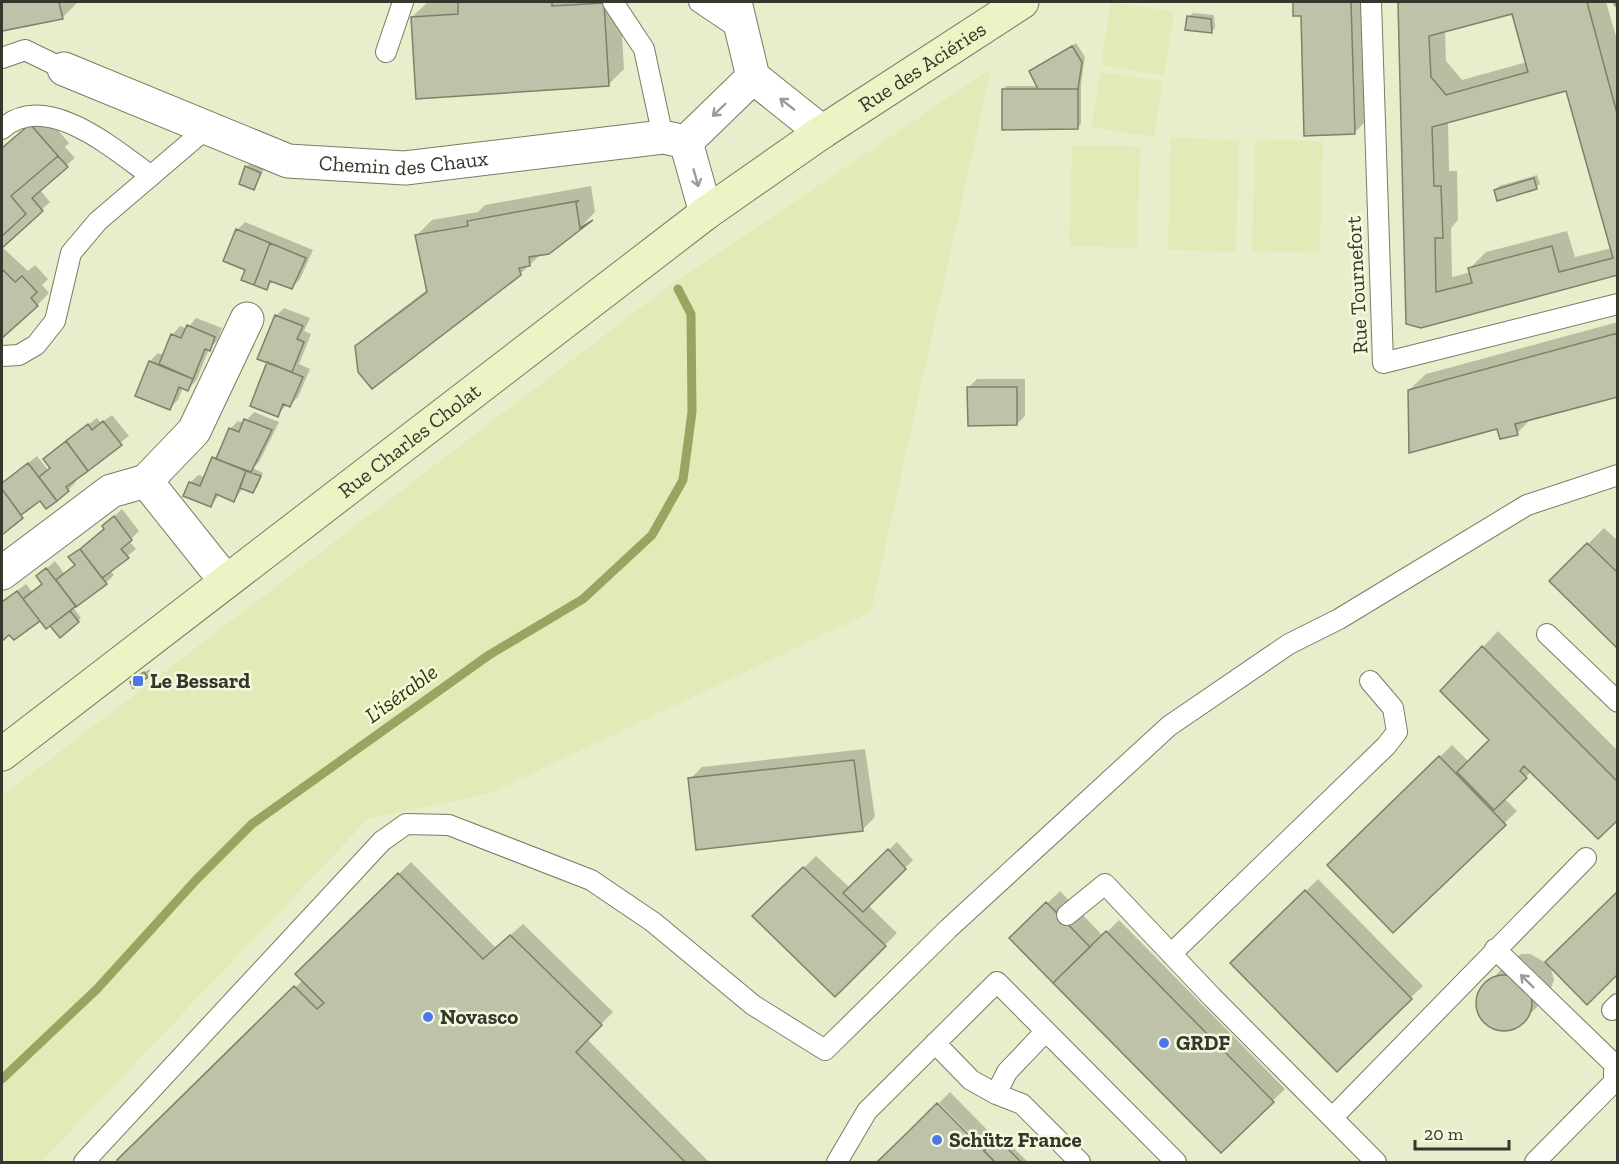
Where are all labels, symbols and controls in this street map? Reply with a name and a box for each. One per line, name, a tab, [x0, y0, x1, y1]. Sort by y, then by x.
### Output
street label: Rue des Aciéries	[854, 16, 990, 117]
one-way arrow	[780, 98, 796, 111]
one-way arrow	[712, 102, 727, 117]
street label: Chemin des Chaux	[318, 145, 489, 180]
one-way arrow	[691, 168, 702, 187]
street label: Rue Tournefort	[1340, 215, 1373, 355]
street label: Rue Charles Cholat	[333, 378, 486, 503]
water label: L'isérable	[360, 658, 443, 729]
place label: Le Bessard	[150, 668, 250, 693]
marker: Le Bessard	[131, 674, 145, 688]
one-way arrow	[1520, 974, 1535, 989]
place label: Novasco	[440, 1004, 518, 1029]
marker: Novasco	[421, 1010, 435, 1024]
place label: GRDF	[1176, 1030, 1230, 1055]
marker: GRDF	[1157, 1036, 1171, 1050]
scale bar	[1415, 1113, 1510, 1151]
text: 20 m	[1424, 1123, 1464, 1145]
place label: Schütz France	[949, 1127, 1082, 1152]
marker: Schütz France	[930, 1133, 944, 1147]

